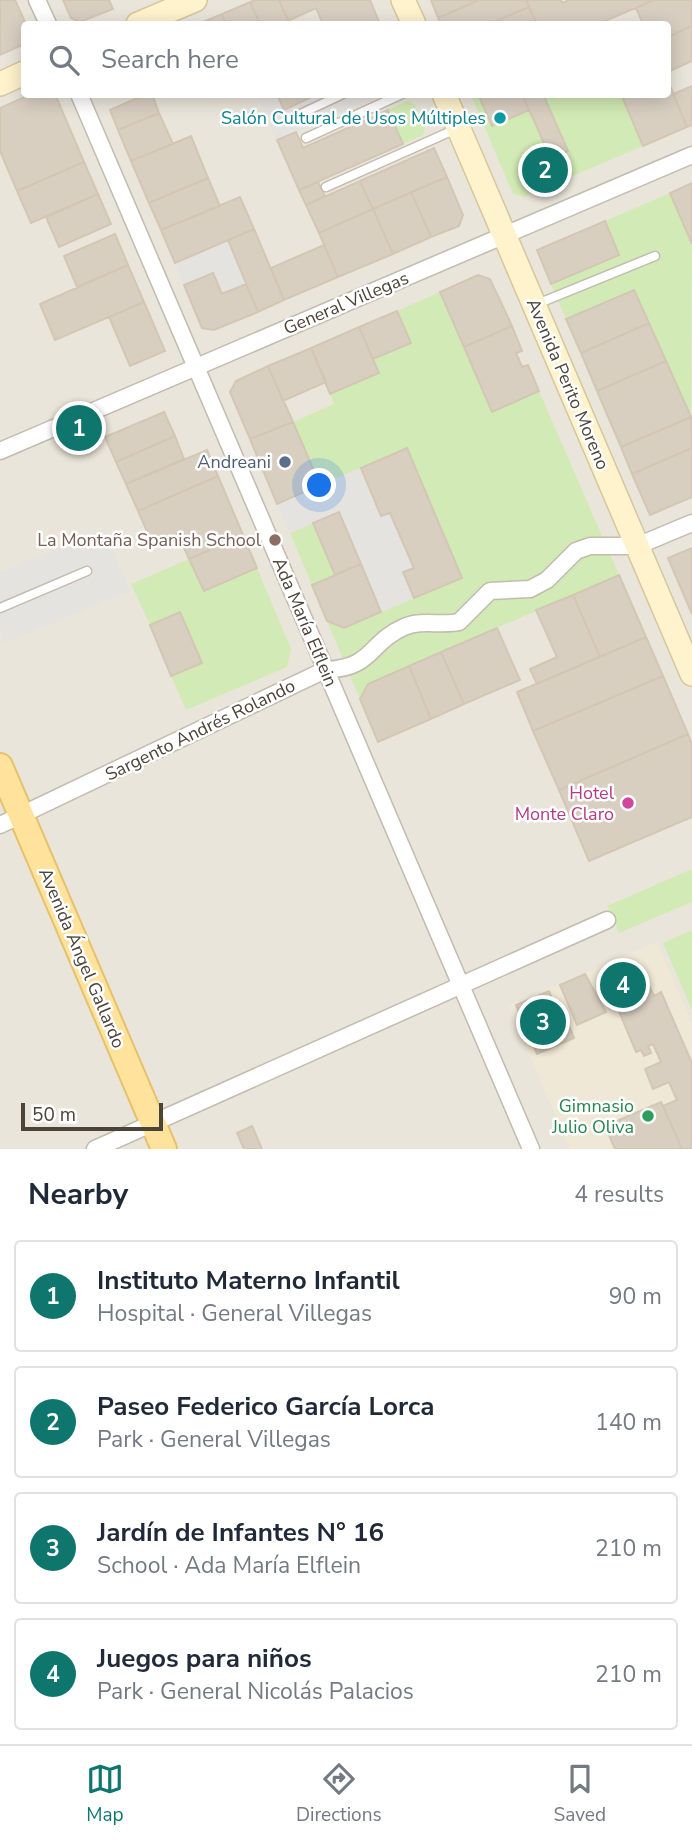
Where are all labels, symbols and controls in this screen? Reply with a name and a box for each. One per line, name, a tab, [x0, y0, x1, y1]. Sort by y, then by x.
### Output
search box	[21, 21, 671, 98]
icon: search	[45, 41, 83, 79]
text: Search here	[101, 42, 239, 77]
place label: Salón Cultural de Usos Múltiples	[221, 106, 486, 130]
marker: Salón Cultural de Usos Múltiples	[492, 110, 508, 126]
pin: 2	[522, 144, 568, 196]
street label: General Villegas	[280, 266, 412, 340]
street label: Avenida Perito Moreno	[521, 295, 615, 473]
pin: 1	[56, 402, 102, 454]
place label: Andreani	[197, 450, 271, 474]
marker: Andreani	[277, 454, 293, 470]
your location	[302, 468, 336, 502]
place label: La Montaña Spanish School	[37, 528, 262, 552]
marker: La Montaña Spanish School	[267, 532, 283, 548]
street label: Ada María Elflein	[267, 554, 343, 690]
street label: Sargento Andrés Rolando	[101, 673, 299, 787]
place label: Hotel Monte Claro	[515, 781, 615, 826]
marker: Hotel Monte Claro	[620, 795, 636, 811]
street label: Avenida Ángel Gallardo	[33, 864, 131, 1052]
pin: 4	[600, 959, 646, 1011]
pin: 3	[520, 996, 566, 1048]
place label: Gimnasio Julio Oliva	[551, 1094, 634, 1139]
scale bar	[21, 1100, 163, 1132]
text: 50 m	[32, 1102, 76, 1128]
marker: Gimnasio Julio Oliva	[640, 1108, 656, 1124]
text: Nearby	[28, 1174, 128, 1215]
text: 4 results	[574, 1179, 664, 1210]
text: Instituto Materno Infantil	[97, 1263, 400, 1298]
text: 1	[46, 1281, 60, 1312]
text: 90 m	[609, 1281, 662, 1312]
text: Hospital · General Villegas	[97, 1298, 372, 1329]
text: Paseo Federico García Lorca	[97, 1389, 434, 1424]
text: 2	[46, 1407, 60, 1438]
text: 140 m	[595, 1407, 662, 1438]
text: Park · General Villegas	[97, 1424, 331, 1455]
text: Jardín de Infantes N° 16	[97, 1515, 384, 1550]
text: 3	[46, 1533, 60, 1564]
text: 210 m	[595, 1533, 662, 1564]
text: School · Ada María Elflein	[97, 1550, 361, 1581]
text: Juegos para niños	[97, 1641, 312, 1676]
text: 4	[46, 1659, 60, 1690]
text: 210 m	[595, 1659, 662, 1690]
text: Park · General Nicolás Palacios	[97, 1676, 414, 1707]
tab: Map	[86, 1760, 124, 1828]
tab: Directions	[296, 1760, 382, 1828]
tab: Saved	[554, 1760, 606, 1828]

